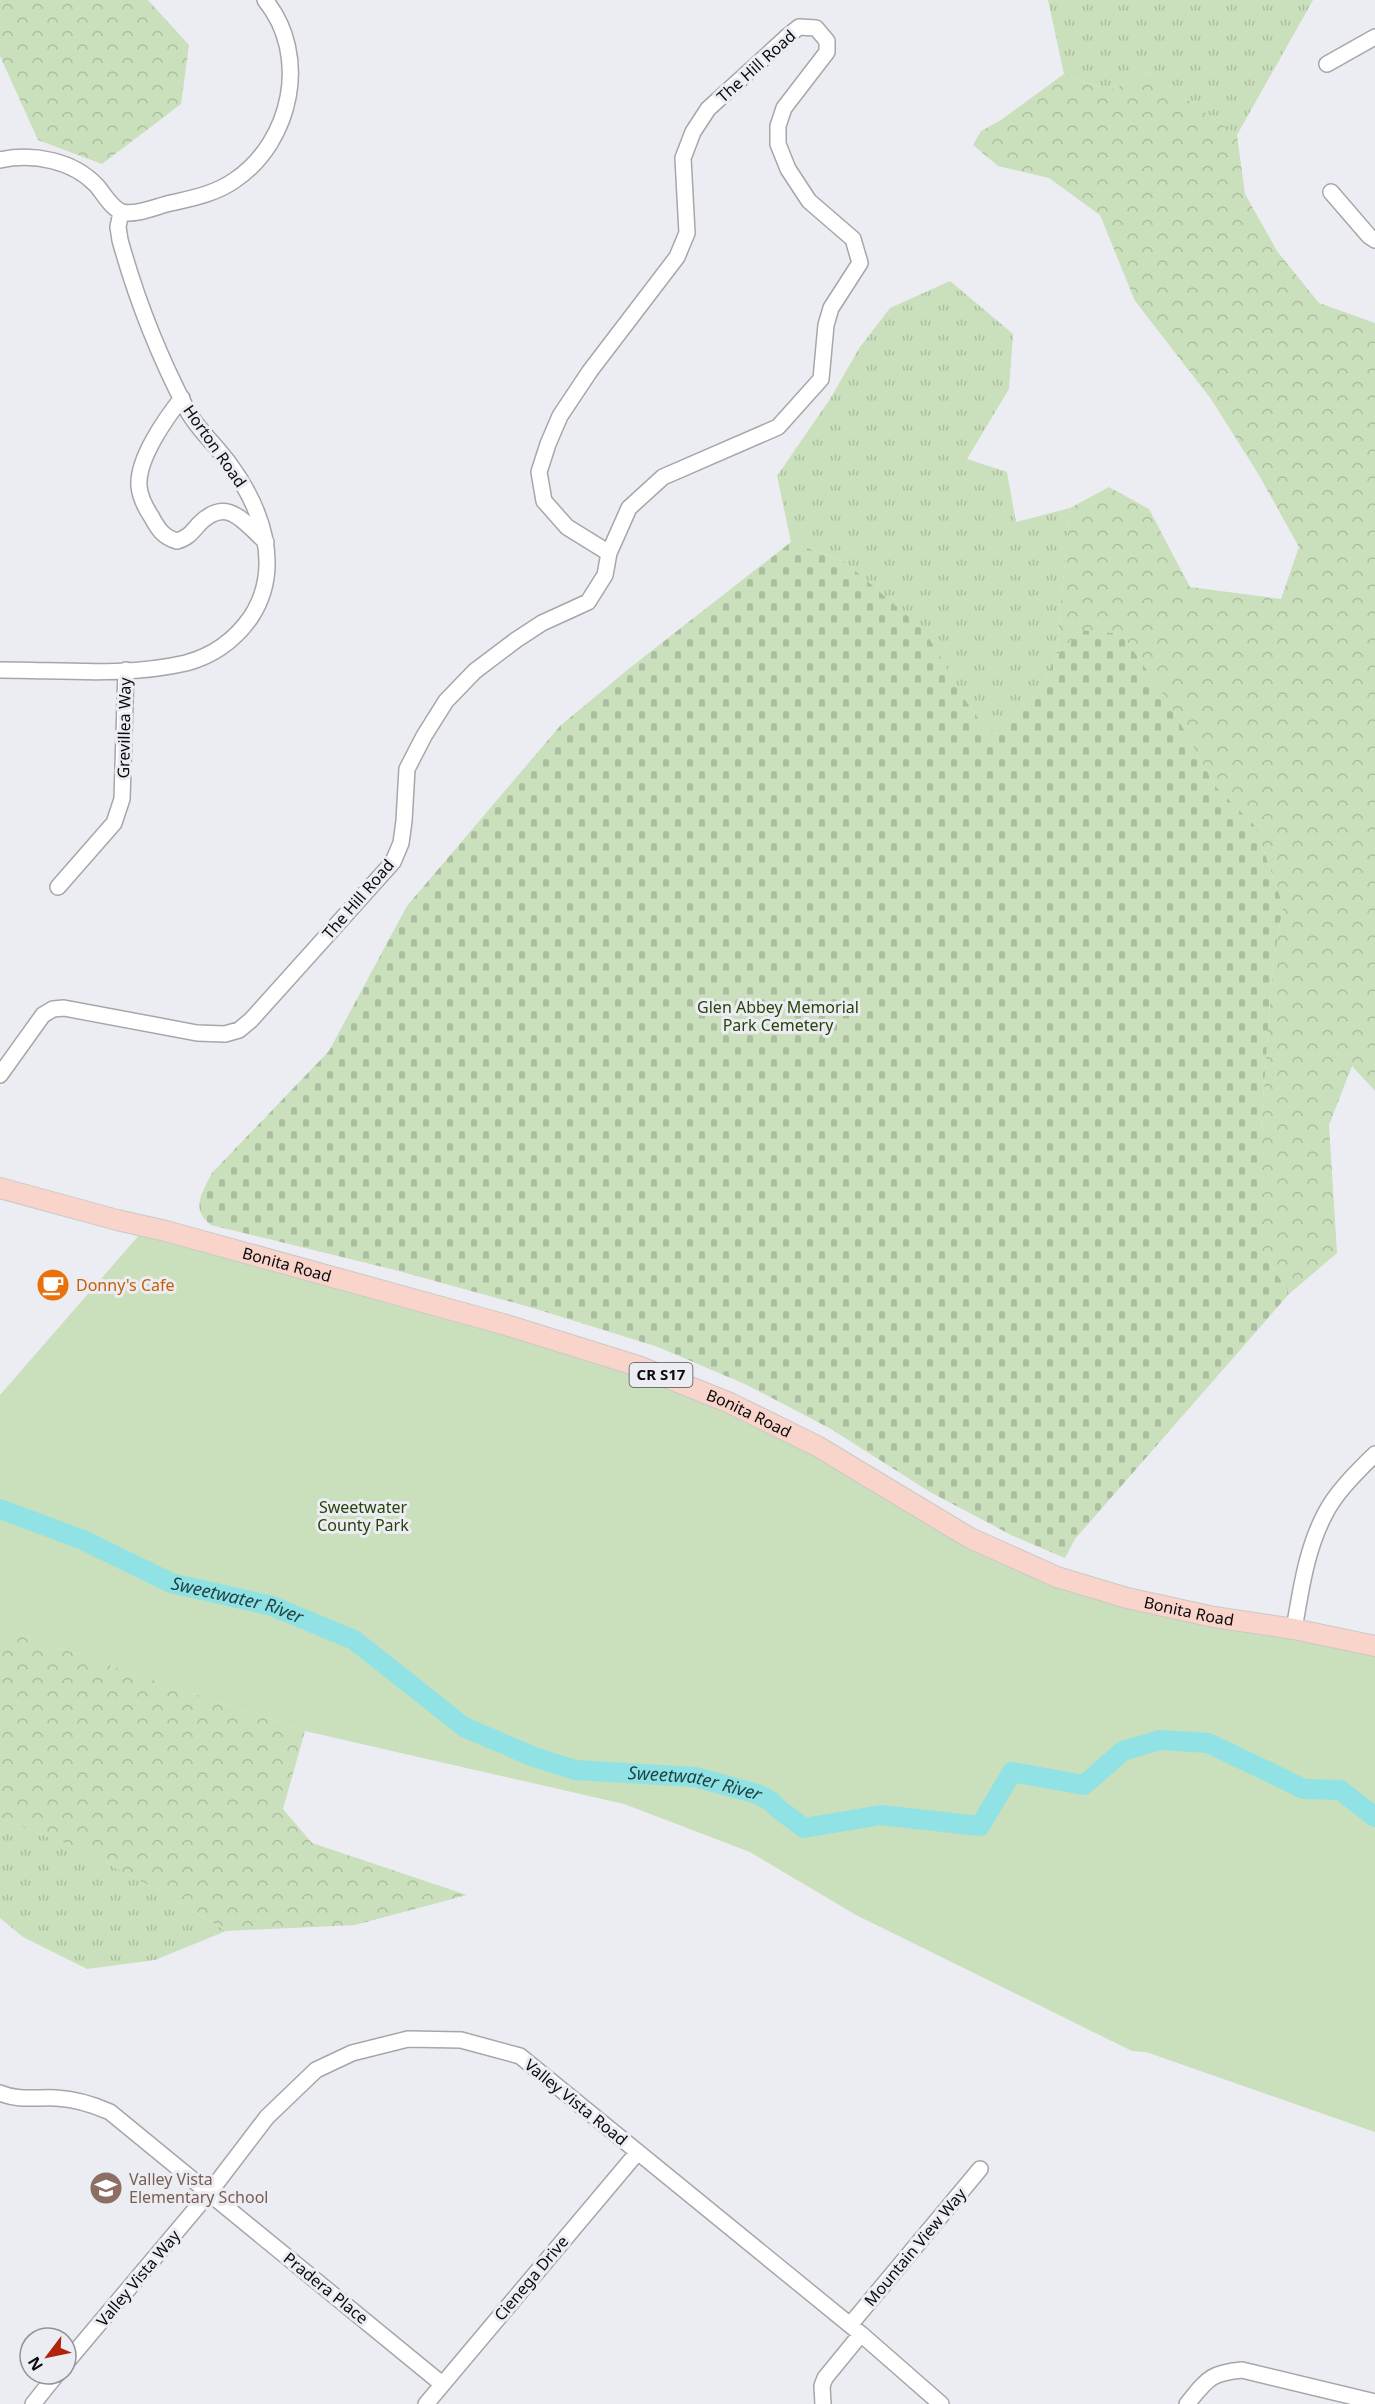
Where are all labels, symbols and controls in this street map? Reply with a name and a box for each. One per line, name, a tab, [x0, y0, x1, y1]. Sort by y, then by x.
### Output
street label: The Hill Road	[712, 25, 800, 107]
street label: Horton Road	[178, 400, 252, 492]
street label: Grevillea Way	[112, 676, 136, 779]
street label: The Hill Road	[317, 854, 399, 944]
park label: Glen Abbey Memorial Park Cemetery	[697, 996, 859, 1036]
street label: Bonita Road	[240, 1242, 334, 1287]
cafe icon: Donny's Cafe	[35, 1267, 71, 1303]
place label: Donny's Cafe	[76, 1274, 175, 1296]
road number: CR S17	[630, 1363, 692, 1387]
street label: Bonita Road	[703, 1384, 795, 1443]
park label: Sweetwater County Park	[317, 1496, 409, 1536]
water label: Sweetwater River	[169, 1570, 308, 1629]
street label: Bonita Road	[1142, 1591, 1235, 1631]
water label: Sweetwater River	[627, 1760, 767, 1806]
street label: Valley Vista Road	[520, 2054, 632, 2150]
place label: Valley Vista Elementary School	[129, 2168, 268, 2208]
school or university icon: Valley Vista Elementary School	[88, 2170, 124, 2206]
street label: Mountain View Way	[859, 2183, 971, 2311]
street label: Valley Vista Way	[91, 2225, 185, 2331]
street label: Cienega Drive	[489, 2231, 573, 2325]
street label: Pradera Place	[279, 2247, 373, 2329]
north arrow	[18, 2326, 78, 2386]
text: N	[23, 2353, 48, 2375]

